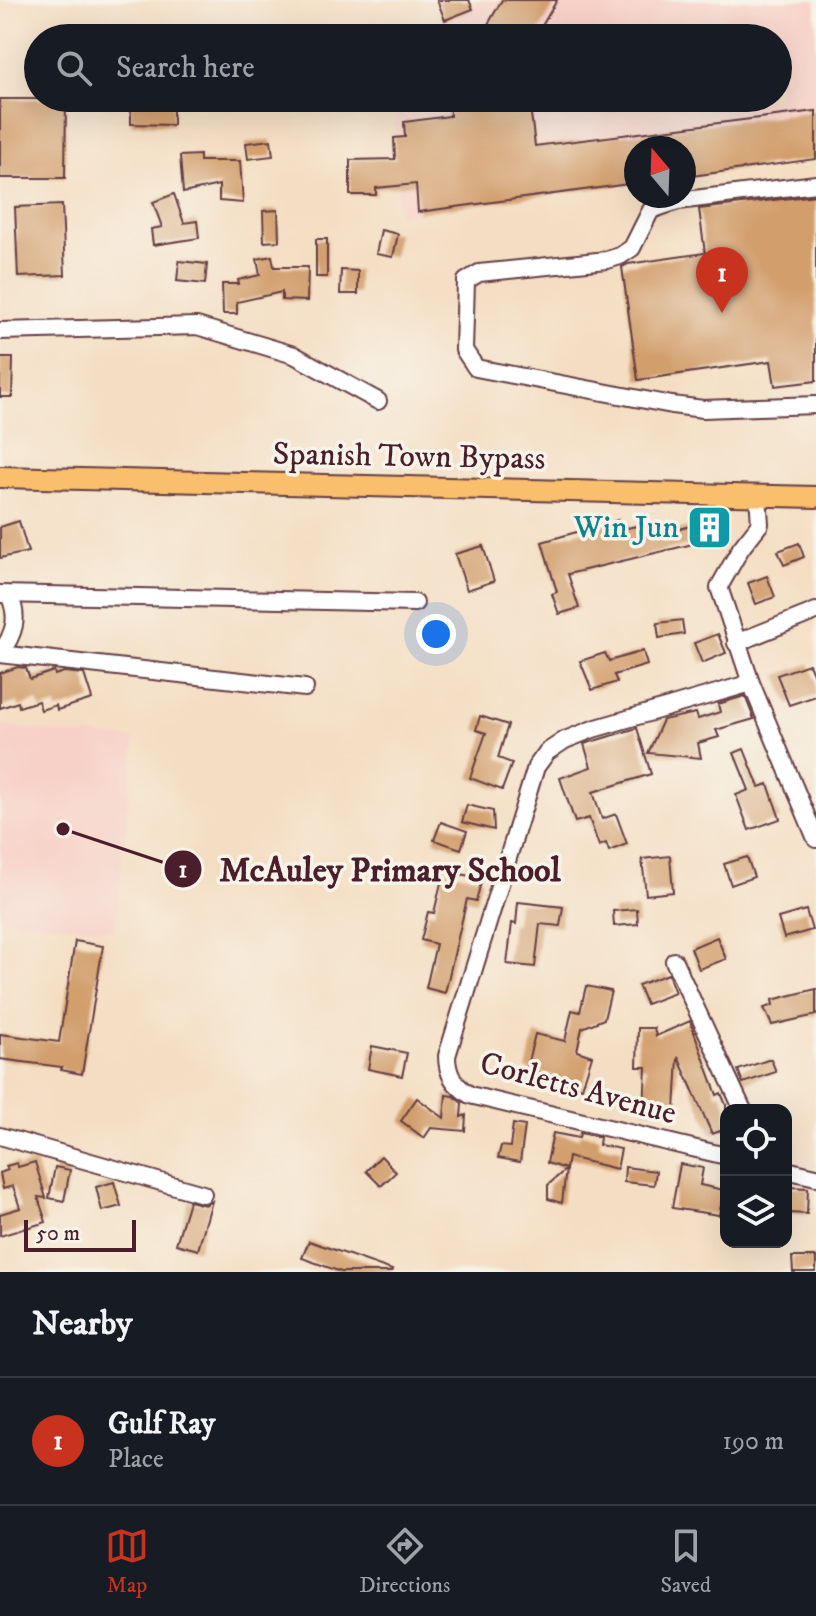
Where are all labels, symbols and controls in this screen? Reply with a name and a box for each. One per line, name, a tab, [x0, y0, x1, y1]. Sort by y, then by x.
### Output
search box	[24, 24, 792, 112]
icon: search	[52, 46, 96, 90]
text: Search here	[116, 50, 255, 87]
north arrow	[624, 136, 696, 208]
pin: 1	[696, 247, 748, 313]
street label: Spanish Town Bypass	[272, 435, 546, 479]
building icon: Win Jun	[686, 504, 734, 552]
place label: Win Jun	[573, 508, 679, 548]
your location	[416, 614, 456, 654]
callout: McAuley Primary School	[163, 840, 577, 898]
text: McAuley Primary School	[219, 850, 562, 892]
text: 1	[179, 855, 188, 885]
street label: Corletts Avenue	[475, 1044, 681, 1134]
map controls	[720, 1104, 792, 1248]
button: locate	[720, 1104, 792, 1176]
button: layers	[720, 1176, 792, 1248]
scale bar	[24, 1216, 136, 1252]
text: 50 m	[36, 1220, 80, 1247]
text: Nearby	[32, 1303, 133, 1345]
text: Gulf Ray	[108, 1406, 215, 1443]
text: 1	[53, 1425, 63, 1458]
text: 190 m	[722, 1425, 784, 1458]
text: Place	[108, 1443, 164, 1476]
tab: Map	[105, 1524, 149, 1599]
tab: Directions	[359, 1524, 450, 1599]
tab: Saved	[660, 1524, 711, 1599]

